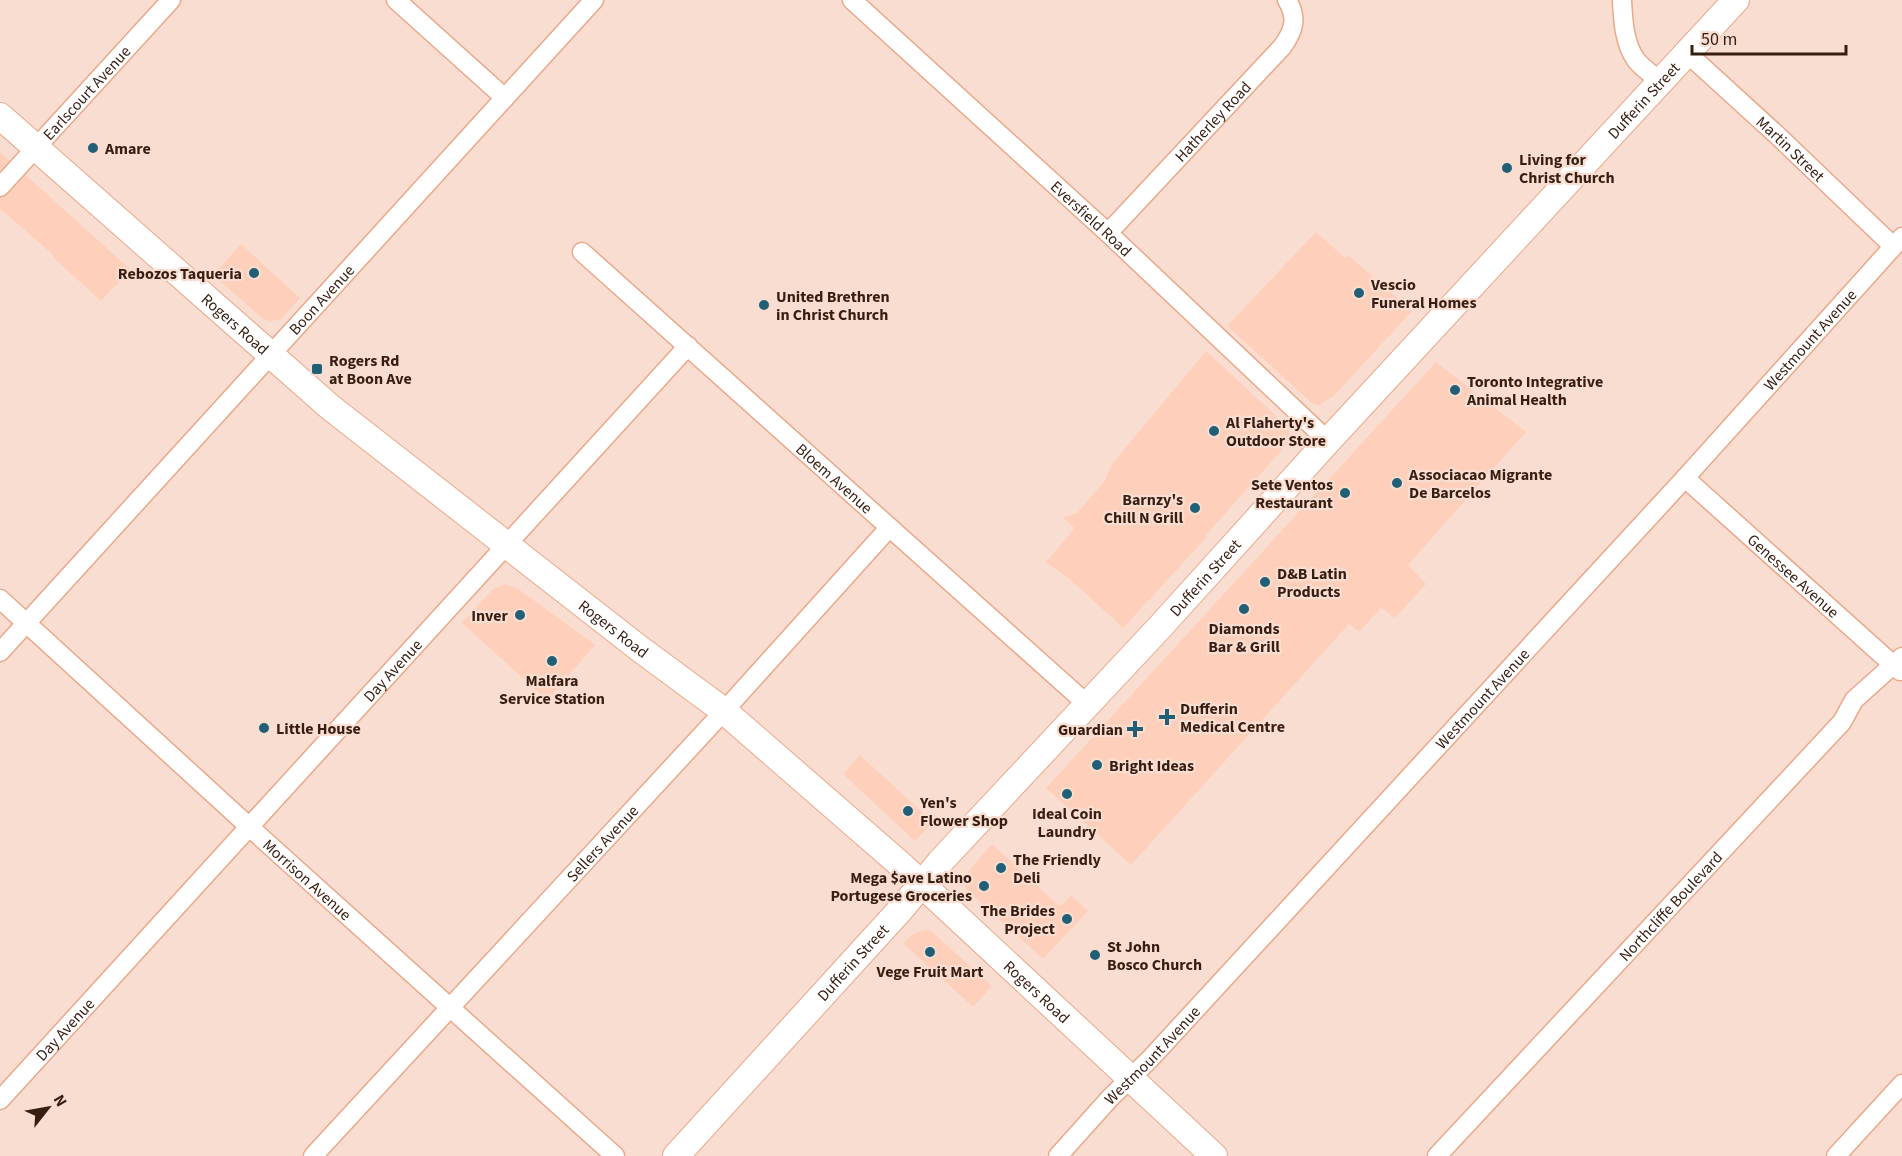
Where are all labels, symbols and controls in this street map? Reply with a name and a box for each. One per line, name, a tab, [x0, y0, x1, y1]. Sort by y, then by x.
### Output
scale bar	[1692, 18, 1846, 56]
text: 50 m	[1701, 27, 1737, 52]
street label: Earlscourt Avenue	[38, 41, 136, 145]
street label: Dufferin Street	[1603, 57, 1685, 144]
street label: Hatherley Road	[1170, 77, 1257, 167]
street label: Martin Street	[1751, 111, 1830, 187]
place label: Amare	[104, 138, 151, 160]
marker: Amare	[86, 141, 100, 155]
place label: Living for Christ Church	[1519, 149, 1615, 189]
marker: Living for Christ Church	[1500, 161, 1514, 175]
street label: Eversfield Road	[1045, 176, 1136, 262]
street label: Boon Avenue	[284, 260, 360, 340]
place label: Rebozos Taqueria	[118, 263, 242, 285]
marker: Rebozos Taqueria	[247, 266, 261, 280]
place label: Vescio Funeral Homes	[1370, 274, 1477, 314]
street label: Westmount Avenue	[1759, 285, 1862, 396]
place label: United Brethren in Christ Church	[776, 286, 890, 326]
marker: Vescio Funeral Homes	[1352, 286, 1366, 300]
street label: Rogers Road	[196, 289, 273, 360]
marker: United Brethren in Christ Church	[757, 298, 771, 312]
place label: Rogers Rd at Boon Ave	[329, 350, 412, 390]
marker: Rogers Rd at Boon Ave	[310, 362, 324, 376]
place label: Toronto Integrative Animal Health	[1466, 371, 1603, 411]
marker: Toronto Integrative Animal Health	[1448, 383, 1462, 397]
place label: Al Flaherty's Outdoor Store	[1225, 412, 1326, 452]
marker: Al Flaherty's Outdoor Store	[1207, 424, 1221, 438]
street label: Bloem Avenue	[791, 439, 877, 519]
place label: Associacao Migrante De Barcelos	[1408, 464, 1552, 504]
place label: Sete Ventos Restaurant	[1251, 474, 1333, 514]
marker: Associacao Migrante De Barcelos	[1390, 476, 1404, 490]
marker: Sete Ventos Restaurant	[1338, 486, 1352, 500]
place label: Barnzy's Chill N Grill	[1104, 489, 1183, 529]
marker: Barnzy's Chill N Grill	[1188, 501, 1202, 515]
street label: Genessee Avenue	[1742, 529, 1844, 623]
street label: Dufferin Street	[1165, 534, 1247, 621]
place label: D&B Latin Products	[1277, 563, 1347, 603]
marker: D&B Latin Products	[1258, 575, 1272, 589]
street label: Rogers Road	[574, 595, 653, 664]
marker: Diamonds Bar & Grill	[1237, 602, 1251, 616]
place label: Inver	[471, 605, 509, 627]
marker: Inver	[513, 608, 527, 622]
place label: Diamonds Bar & Grill	[1208, 618, 1280, 658]
street label: Day Avenue	[359, 634, 427, 707]
street label: Westmount Avenue	[1431, 644, 1535, 754]
marker: Malfara Service Station	[545, 654, 559, 668]
place label: Malfara Service Station	[499, 670, 605, 710]
place label: Dufferin Medical Centre	[1180, 698, 1285, 738]
marker: Dufferin Medical Centre	[1158, 708, 1176, 726]
place label: Little House	[276, 718, 361, 740]
place label: Guardian	[1058, 719, 1123, 741]
marker: Little House	[257, 721, 271, 735]
marker: Guardian	[1128, 722, 1142, 736]
place label: Bright Ideas	[1109, 755, 1194, 777]
marker: Bright Ideas	[1090, 758, 1104, 772]
marker: Ideal Coin Laundry	[1060, 787, 1074, 801]
place label: Yen's Flower Shop	[919, 792, 1008, 832]
street label: Sellers Avenue	[562, 800, 644, 887]
place label: Ideal Coin Laundry	[1032, 803, 1102, 843]
marker: Yen's Flower Shop	[901, 804, 915, 818]
street label: Morrison Avenue	[258, 834, 356, 926]
street label: Northcliffe Boulevard	[1614, 847, 1728, 966]
place label: The Friendly Deli	[1013, 849, 1102, 889]
marker: The Friendly Deli	[994, 861, 1008, 875]
place label: Mega $ave Latino Portugese Groceries	[830, 867, 972, 907]
marker: Mega $ave Latino Portugese Groceries	[977, 879, 991, 893]
place label: The Brides Project	[980, 900, 1055, 940]
marker: The Brides Project	[1060, 912, 1074, 926]
street label: Dufferin Street	[812, 919, 894, 1006]
place label: St John Bosco Church	[1107, 936, 1202, 976]
marker: Vege Fruit Mart	[923, 945, 937, 959]
marker: St John Bosco Church	[1088, 948, 1102, 962]
street label: Rogers Road	[998, 956, 1074, 1029]
place label: Vege Fruit Mart	[876, 961, 983, 983]
street label: Day Avenue	[31, 994, 100, 1066]
street label: Westmount Avenue	[1100, 1001, 1206, 1110]
north arrow	[18, 1078, 78, 1138]
text: N	[48, 1091, 72, 1111]

